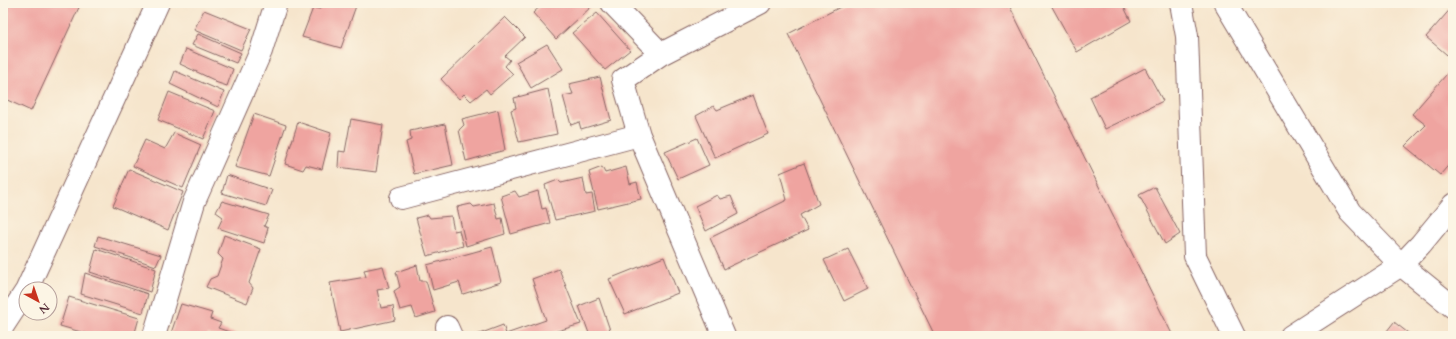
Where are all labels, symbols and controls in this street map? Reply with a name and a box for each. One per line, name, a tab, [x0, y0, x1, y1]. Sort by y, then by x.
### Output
north arrow	[18, 281, 58, 321]
text: N	[35, 299, 53, 317]

